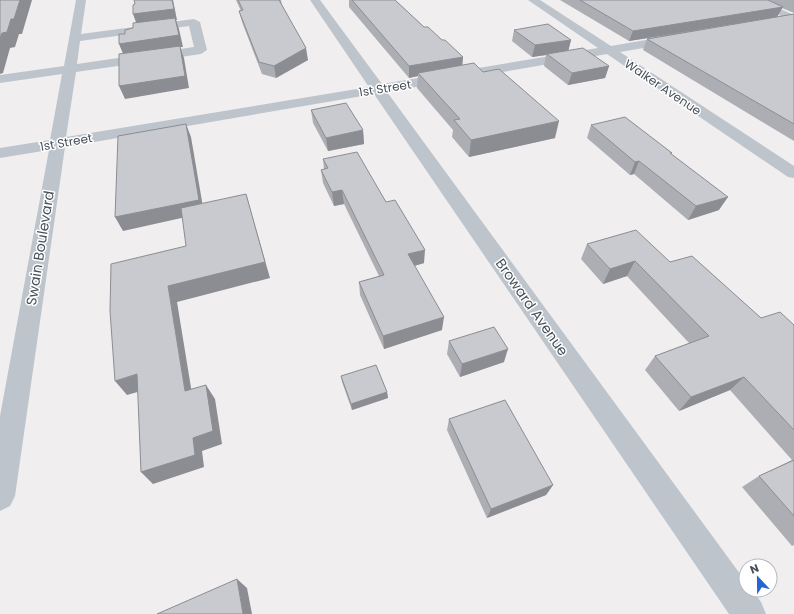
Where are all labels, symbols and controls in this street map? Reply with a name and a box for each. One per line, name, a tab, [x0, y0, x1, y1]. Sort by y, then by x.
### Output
street label: Walker Avenue	[621, 55, 705, 119]
street label: 1st Street	[358, 75, 412, 101]
street label: 1st Street	[39, 129, 93, 155]
street label: Swain Boulevard	[21, 189, 59, 307]
street label: Broward Avenue	[491, 254, 573, 360]
north arrow	[738, 558, 778, 598]
text: N	[747, 560, 761, 578]

